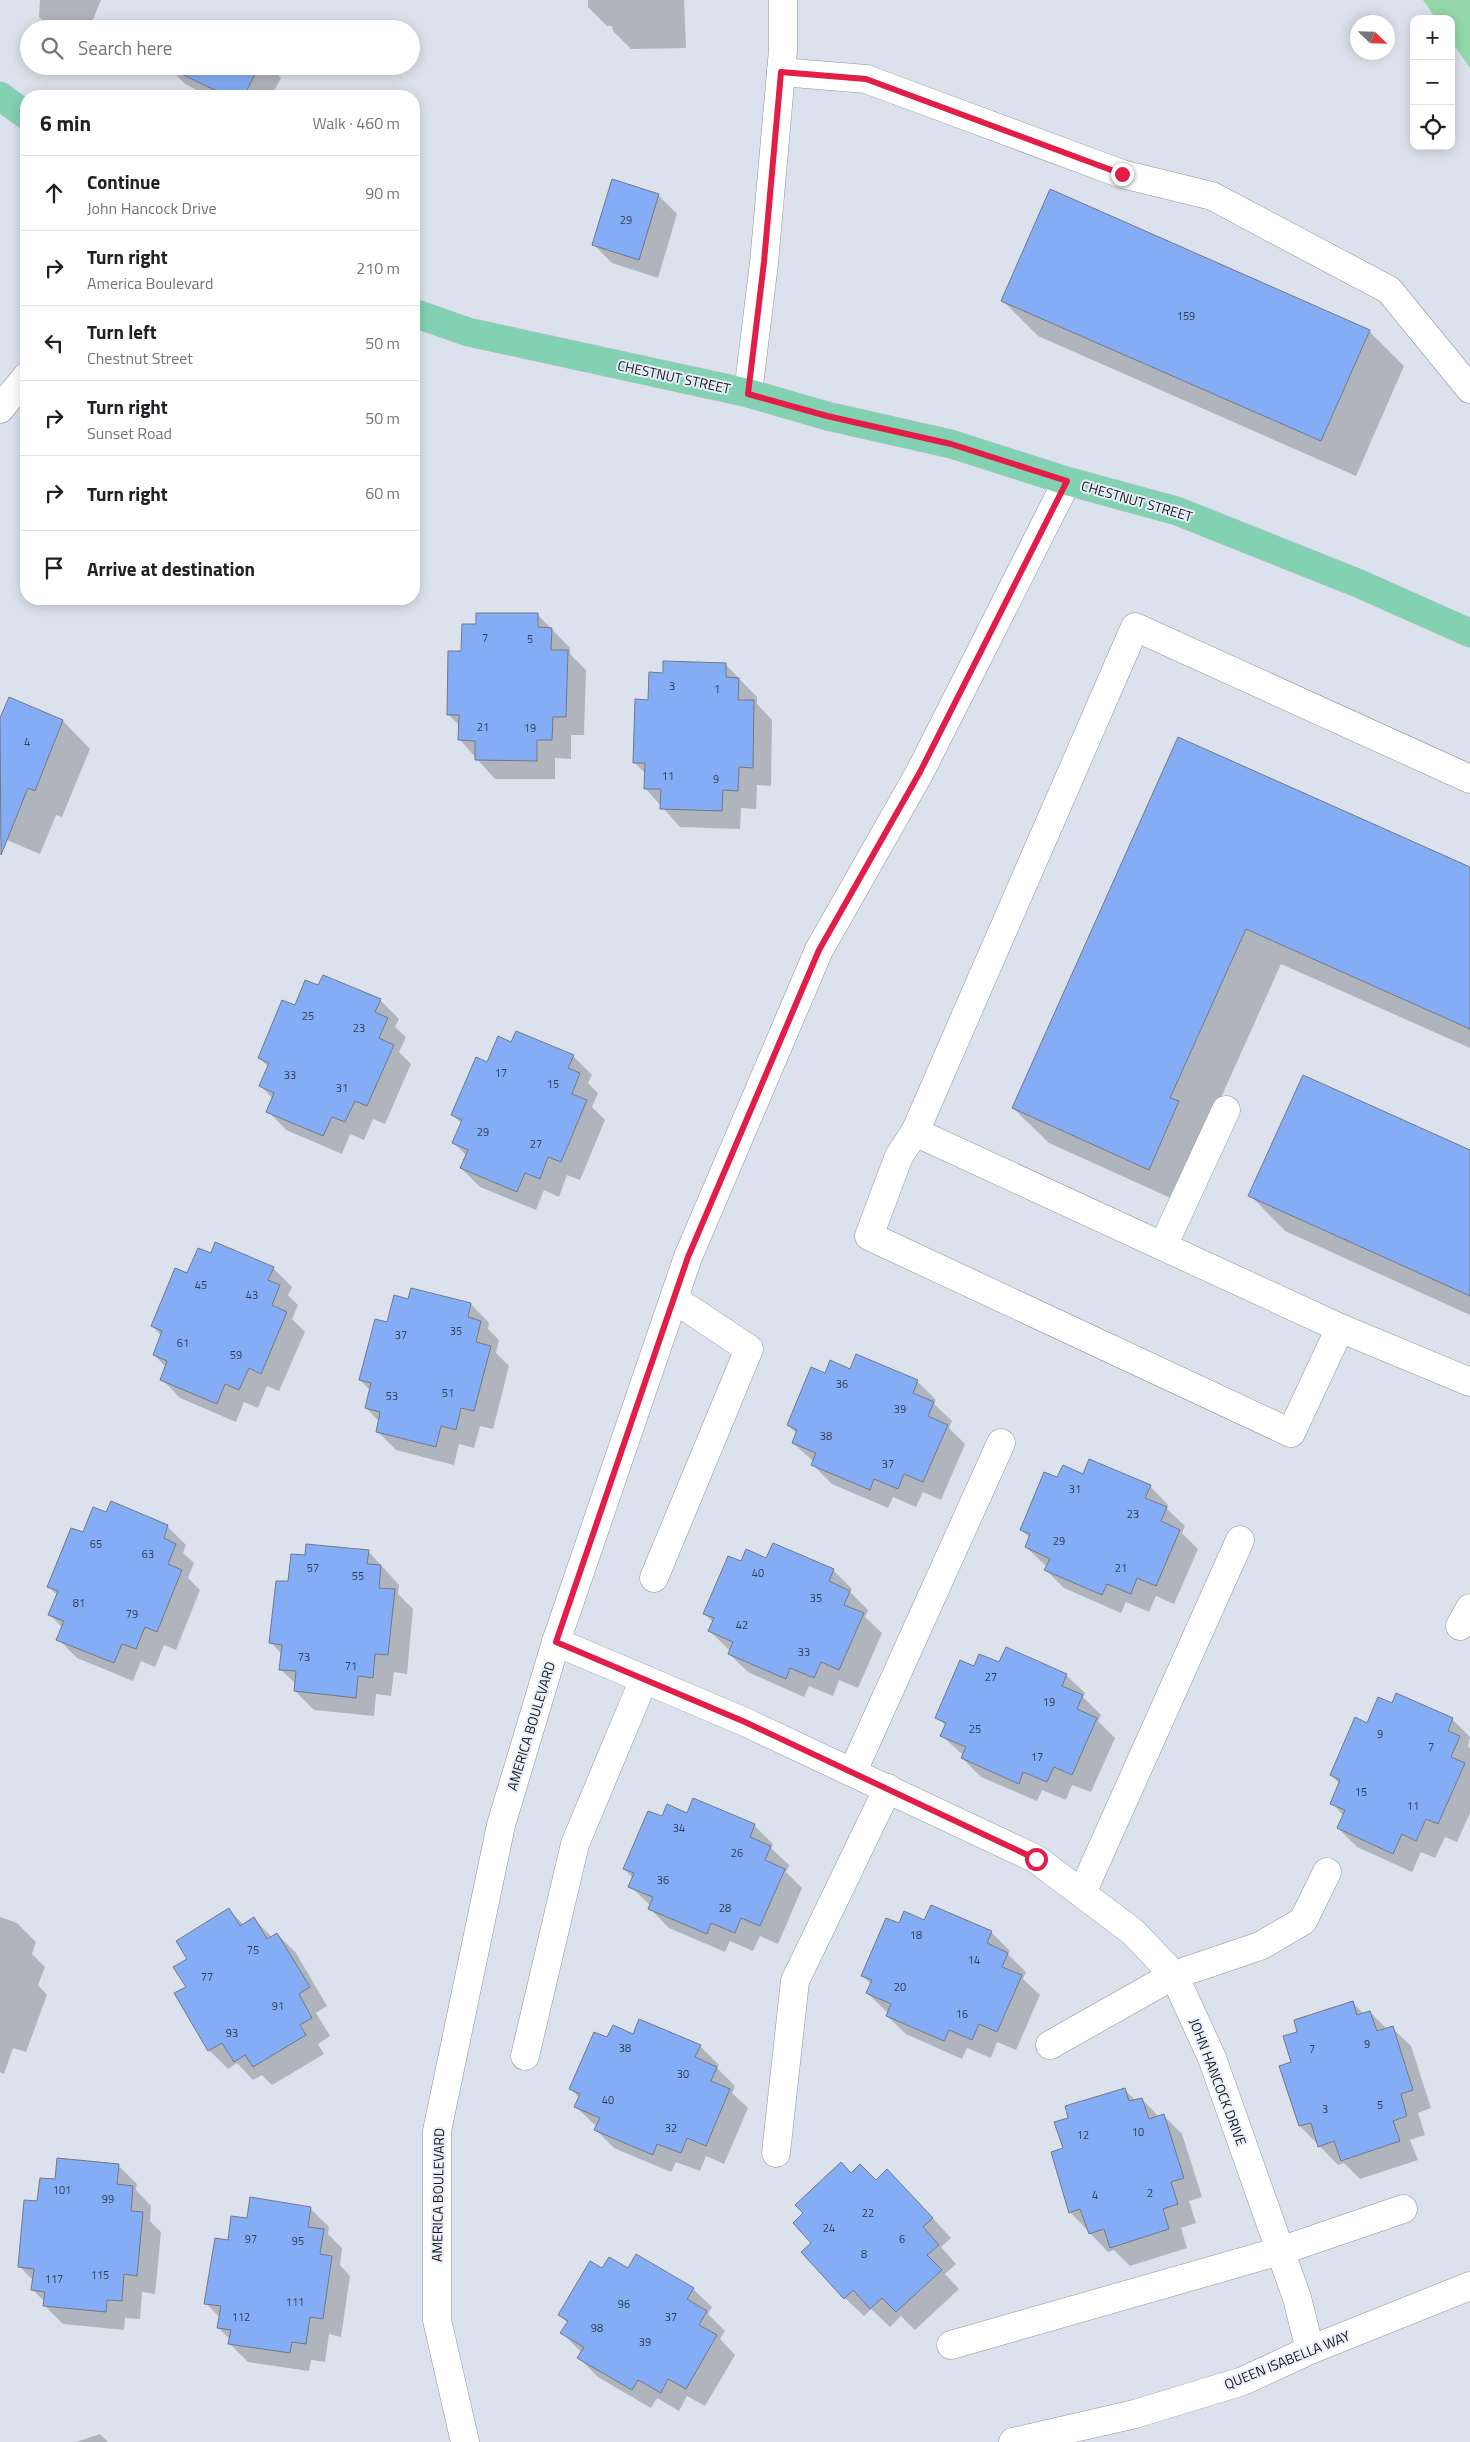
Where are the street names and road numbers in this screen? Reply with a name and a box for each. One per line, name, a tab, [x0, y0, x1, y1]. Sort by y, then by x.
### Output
street label: CHESTNUT STREET	[616, 354, 733, 399]
street label: CHESTNUT STREET	[1079, 475, 1196, 527]
street label: AMERICA BOULEVARD	[501, 1659, 560, 1793]
street label: JOHN HANCOCK DRIVE	[1184, 2015, 1253, 2149]
street label: AMERICA BOULEVARD	[426, 2128, 449, 2262]
street label: QUEEN ISABELLA WAY	[1221, 2325, 1353, 2394]

